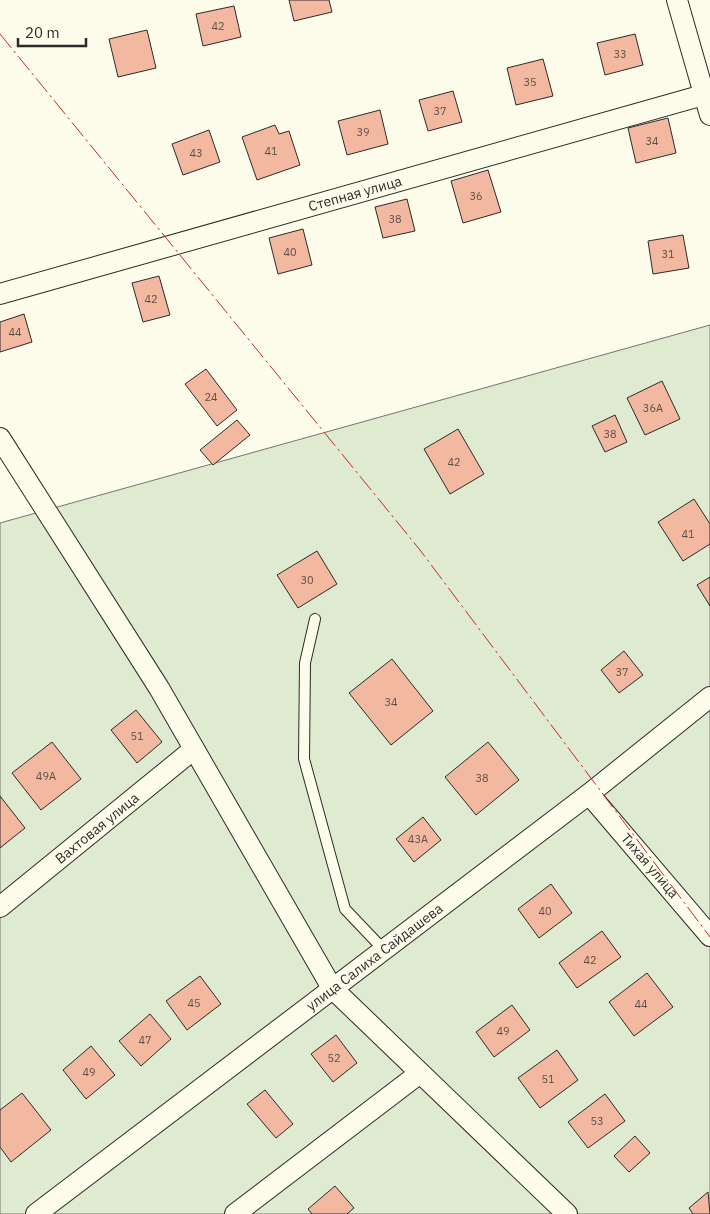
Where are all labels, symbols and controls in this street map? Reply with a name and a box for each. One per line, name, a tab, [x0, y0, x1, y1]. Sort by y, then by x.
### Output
scale bar	[18, 15, 85, 47]
house number: 42	[211, 19, 225, 33]
text: 20 m	[25, 23, 60, 42]
house number: 33	[613, 47, 627, 61]
house number: 35	[523, 75, 537, 89]
house number: 37	[433, 104, 447, 118]
house number: 39	[356, 125, 370, 139]
house number: 34	[645, 134, 659, 148]
house number: 41	[264, 144, 278, 158]
house number: 43	[189, 146, 203, 160]
street label: Степная улица	[306, 172, 404, 215]
house number: 36	[469, 189, 483, 203]
house number: 38	[388, 212, 402, 226]
house number: 40	[283, 245, 297, 259]
house number: 31	[661, 247, 675, 261]
house number: 42	[144, 292, 158, 306]
house number: 44	[8, 325, 22, 339]
house number: 24	[204, 390, 218, 404]
house number: 36А	[643, 401, 663, 415]
house number: 38	[603, 427, 617, 441]
house number: 42	[447, 455, 461, 469]
house number: 41	[681, 527, 695, 541]
house number: 30	[300, 573, 314, 587]
house number: 37	[615, 665, 629, 679]
house number: 34	[384, 695, 398, 709]
house number: 51	[130, 729, 144, 743]
house number: 49А	[36, 769, 56, 783]
house number: 38	[475, 771, 489, 785]
street label: Вахтовая улица	[51, 788, 143, 868]
street label: Тихая улица	[617, 829, 683, 902]
house number: 43А	[408, 832, 428, 846]
street label: улица Салиха Сайдашева	[303, 899, 447, 1015]
house number: 40	[538, 904, 552, 918]
house number: 42	[583, 953, 597, 967]
house number: 45	[187, 996, 201, 1010]
house number: 44	[634, 997, 648, 1011]
house number: 49	[496, 1024, 510, 1038]
house number: 47	[138, 1033, 152, 1047]
house number: 52	[327, 1051, 341, 1065]
house number: 49	[82, 1065, 96, 1079]
house number: 51	[541, 1072, 555, 1086]
house number: 53	[590, 1114, 604, 1128]

